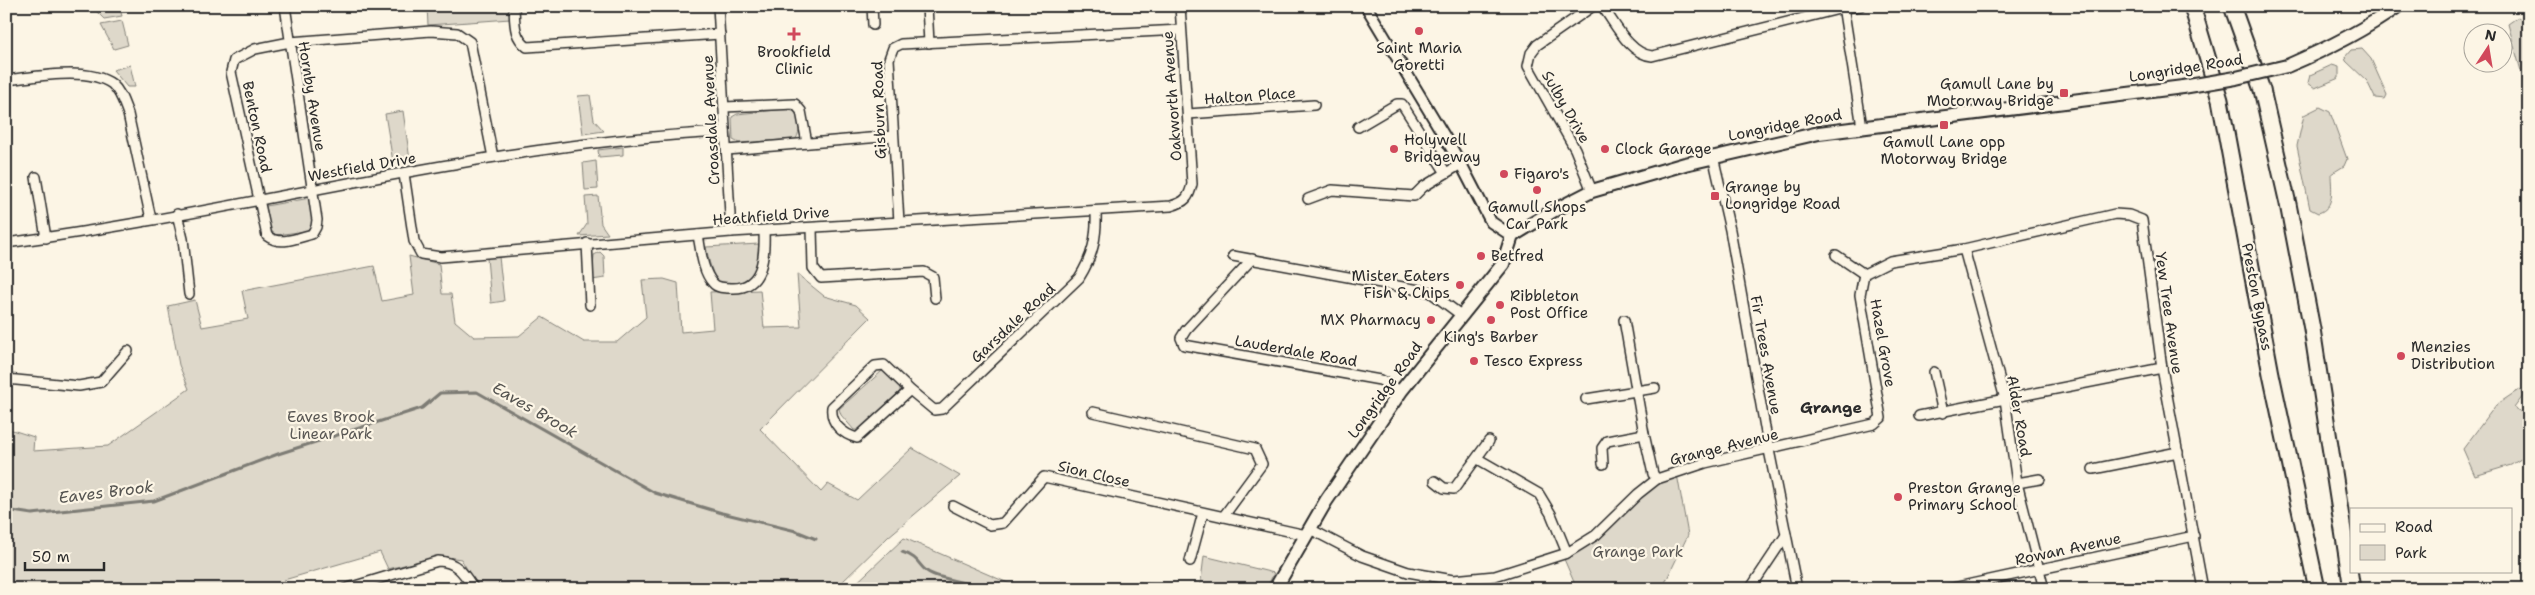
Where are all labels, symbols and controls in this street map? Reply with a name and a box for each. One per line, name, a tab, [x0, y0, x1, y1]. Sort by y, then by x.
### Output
north arrow	[2462, 22, 2512, 72]
marker: Saint Maria Goretti	[1413, 25, 1425, 37]
text: N	[2483, 25, 2498, 45]
marker: Brookfield Clinic	[787, 27, 801, 41]
street label: Oakworth Avenue	[1157, 30, 1187, 162]
place label: Saint Maria Goretti	[1376, 38, 1462, 75]
street label: Hornby Avenue	[293, 40, 331, 152]
place label: Brookfield Clinic	[757, 42, 831, 79]
street label: Longridge Road	[2127, 49, 2245, 87]
street label: Croasdale Avenue	[698, 54, 724, 186]
street label: Gisburn Road	[867, 60, 891, 160]
street label: Sulby Drive	[1537, 67, 1595, 147]
place label: Gamull Lane by Motorway Bridge	[1927, 74, 2054, 111]
street label: Benton Road	[238, 79, 277, 175]
street label: Halton Place	[1203, 83, 1297, 109]
marker: Gamull Lane by Motorway Bridge	[2058, 87, 2070, 99]
street label: Longridge Road	[1726, 104, 1844, 146]
marker: Gamull Lane opp Motorway Bridge	[1938, 119, 1950, 131]
place label: Holywell Bridgeway	[1404, 130, 1481, 167]
place label: Gamull Lane opp Motorway Bridge	[1880, 132, 2008, 169]
place label: Clock Garage	[1615, 139, 1712, 159]
marker: Holywell Bridgeway	[1388, 143, 1400, 155]
marker: Clock Garage	[1599, 143, 1611, 155]
street label: Westfield Drive	[306, 148, 418, 186]
place label: Figaro's	[1514, 164, 1570, 184]
marker: Figaro's	[1498, 168, 1510, 180]
place label: Grange by Longridge Road	[1725, 177, 1841, 214]
marker: Gamull Shops Car Park	[1531, 184, 1543, 196]
marker: Grange by Longridge Road	[1709, 190, 1721, 202]
place label: Gamull Shops Car Park	[1488, 197, 1586, 234]
street label: Heathfield Drive	[712, 202, 830, 230]
street label: Preston Bypass	[2237, 241, 2277, 353]
place label: Betfred	[1491, 246, 1544, 266]
marker: Betfred	[1475, 250, 1487, 262]
street label: Yew Tree Avenue	[2151, 251, 2187, 375]
place label: Mister Eaters Fish & Chips	[1352, 266, 1450, 303]
street label: Garsdale Road	[966, 278, 1060, 367]
marker: Mister Eaters Fish & Chips	[1454, 279, 1466, 291]
place label: Ribbleton Post Office	[1510, 286, 1588, 323]
street label: Fir Trees Avenue	[1746, 294, 1786, 416]
street label: Hazel Grove	[1865, 297, 1901, 389]
marker: Ribbleton Post Office	[1494, 299, 1506, 311]
place label: MX Pharmacy	[1320, 310, 1421, 330]
marker: MX Pharmacy	[1425, 314, 1437, 326]
marker: King's Barber	[1485, 314, 1497, 326]
place label: King's Barber	[1444, 327, 1538, 347]
street label: Lauderdale Road	[1233, 330, 1359, 372]
street label: Longridge Road	[1343, 337, 1427, 443]
place label: Menzies Distribution	[2411, 337, 2495, 374]
marker: Menzies Distribution	[2395, 350, 2407, 362]
place label: Tesco Express	[1484, 351, 1583, 371]
marker: Tesco Express	[1468, 355, 1480, 367]
street label: Alder Road	[2002, 374, 2036, 459]
water label: Eaves Brook	[488, 377, 582, 443]
district label: Grange	[1800, 397, 1862, 418]
park label: Eaves Brook Linear Park	[287, 407, 375, 444]
street label: Grange Avenue	[1668, 424, 1780, 470]
street label: Sion Close	[1056, 456, 1132, 492]
water label: Eaves Brook	[57, 476, 155, 508]
place label: Preston Grange Primary School	[1908, 478, 2021, 515]
marker: Preston Grange Primary School	[1892, 491, 1904, 503]
legend	[2350, 508, 2512, 572]
text: Road	[2395, 517, 2433, 537]
street label: Rowan Avenue	[2013, 528, 2123, 570]
scale bar	[25, 540, 104, 572]
park label: Grange Park	[1593, 542, 1683, 562]
text: Park	[2395, 543, 2427, 563]
text: 50 m	[32, 547, 70, 567]

